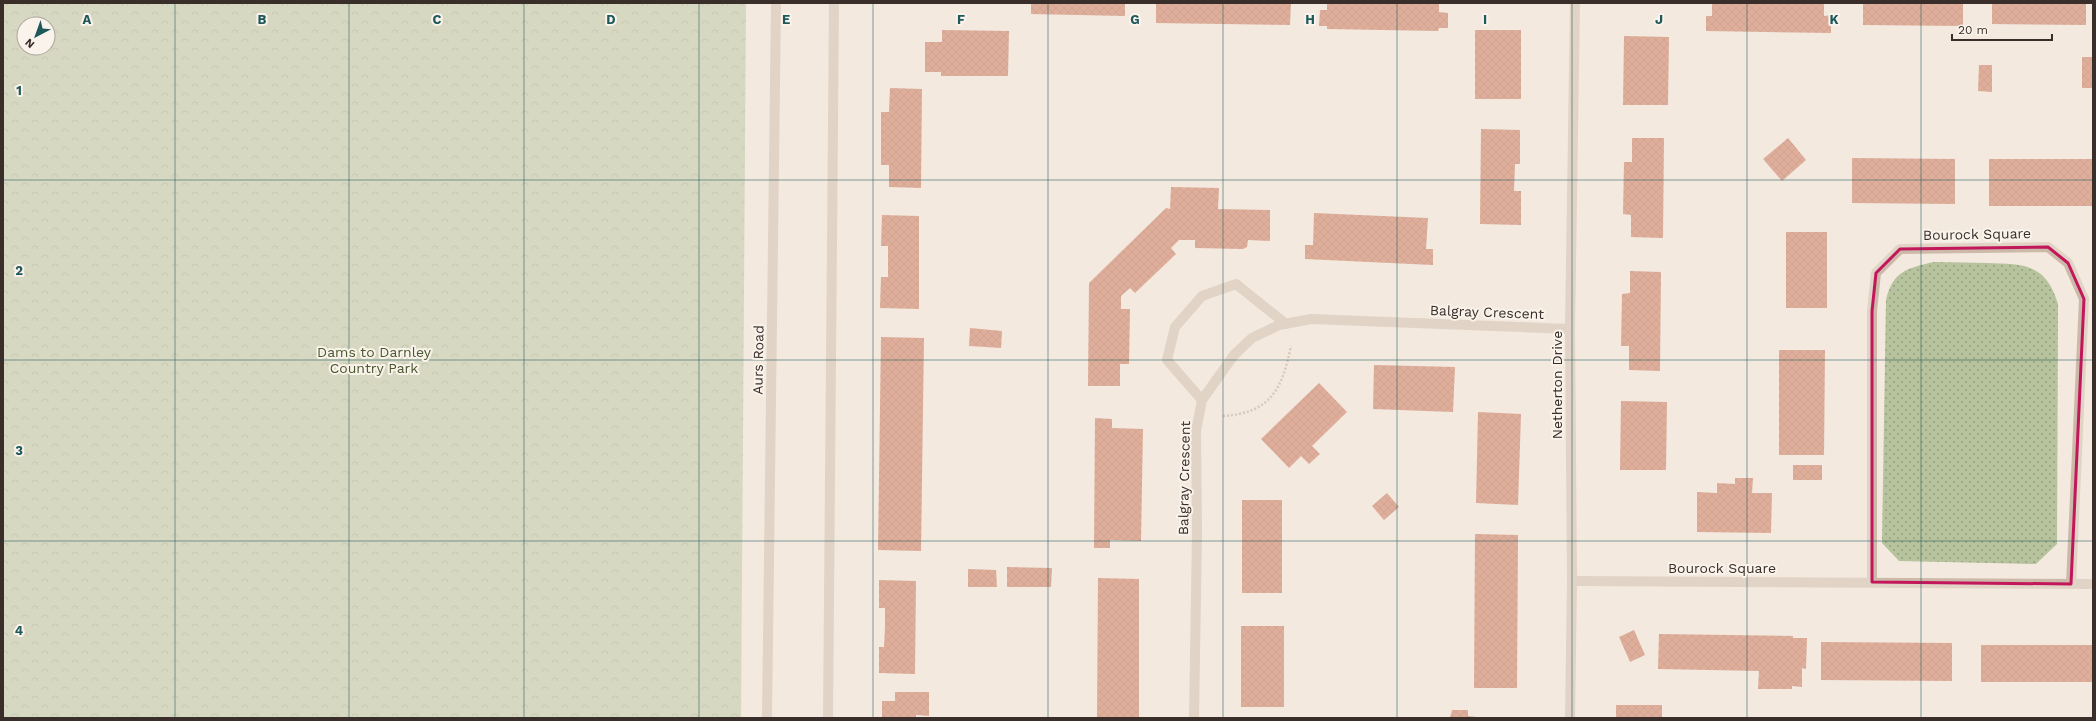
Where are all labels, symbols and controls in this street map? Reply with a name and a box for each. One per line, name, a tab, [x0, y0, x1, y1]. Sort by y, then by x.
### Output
text: A	[83, 12, 92, 27]
text: B	[258, 12, 267, 27]
text: C	[433, 12, 442, 27]
text: D	[606, 12, 616, 27]
text: E	[782, 12, 790, 27]
text: F	[957, 12, 965, 27]
text: G	[1130, 12, 1140, 27]
text: H	[1305, 12, 1315, 27]
text: I	[1483, 12, 1487, 27]
text: J	[1655, 12, 1663, 27]
text: K	[1829, 12, 1839, 27]
north arrow	[16, 16, 56, 56]
scale bar	[1952, 16, 2052, 42]
text: 20 m	[1958, 23, 1988, 37]
text: N	[22, 36, 37, 51]
text: 1	[16, 83, 22, 98]
street label: Bourock Square	[1923, 225, 2031, 243]
text: 2	[15, 263, 23, 278]
street label: Balgray Crescent	[1430, 302, 1545, 322]
street label: Aurs Road	[749, 325, 767, 395]
street label: Netherton Drive	[1549, 331, 1565, 439]
park label: Dams to Darnley Country Park	[317, 344, 432, 376]
street label: Balgray Crescent	[1175, 421, 1193, 535]
text: 3	[15, 443, 23, 458]
street label: Bourock Square	[1668, 560, 1776, 576]
text: 4	[15, 623, 24, 638]

